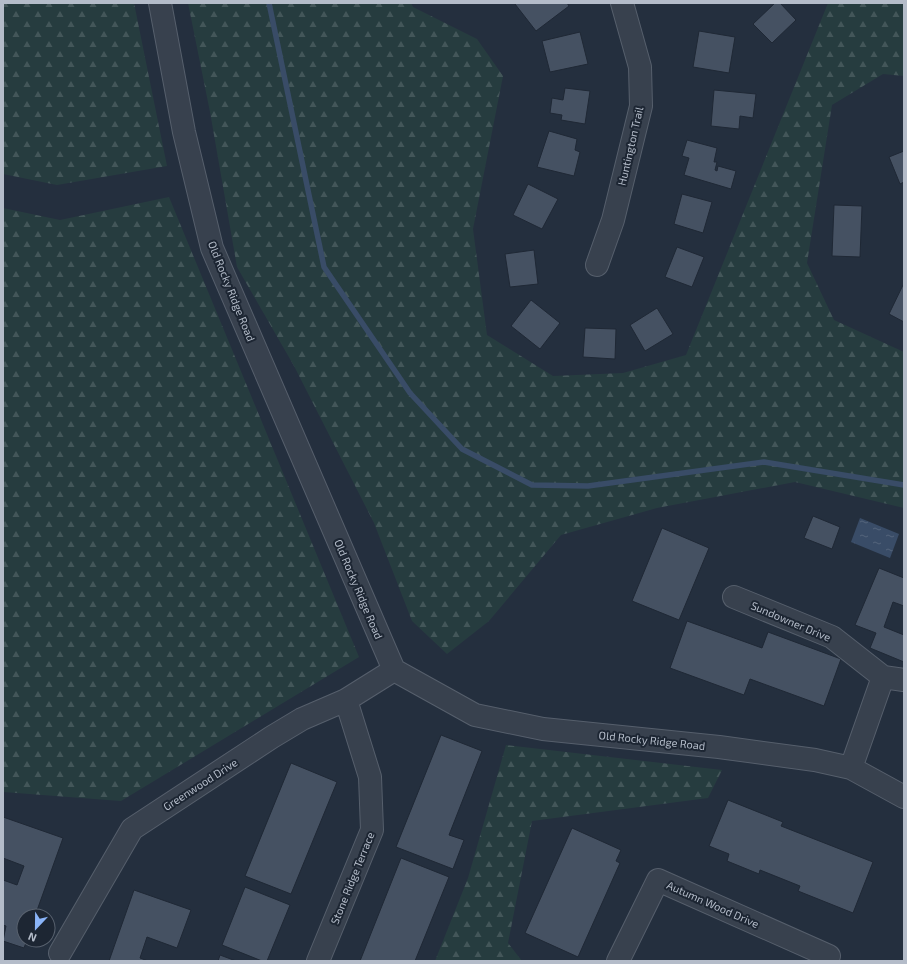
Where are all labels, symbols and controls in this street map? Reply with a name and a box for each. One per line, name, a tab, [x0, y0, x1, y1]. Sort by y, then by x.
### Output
street label: Huntington Trail	[615, 105, 646, 187]
street label: Old Rocky Ridge Road	[206, 239, 258, 343]
street label: Old Rocky Ridge Road	[332, 537, 386, 641]
street label: Sundowner Drive	[749, 598, 833, 644]
street label: Old Rocky Ridge Road	[598, 728, 706, 752]
street label: Greenwood Drive	[160, 755, 240, 813]
street label: Stone Ridge Terrace	[328, 830, 377, 926]
street label: Autumn Wood Drive	[665, 878, 761, 930]
north arrow	[16, 908, 56, 948]
text: N	[26, 930, 38, 945]

